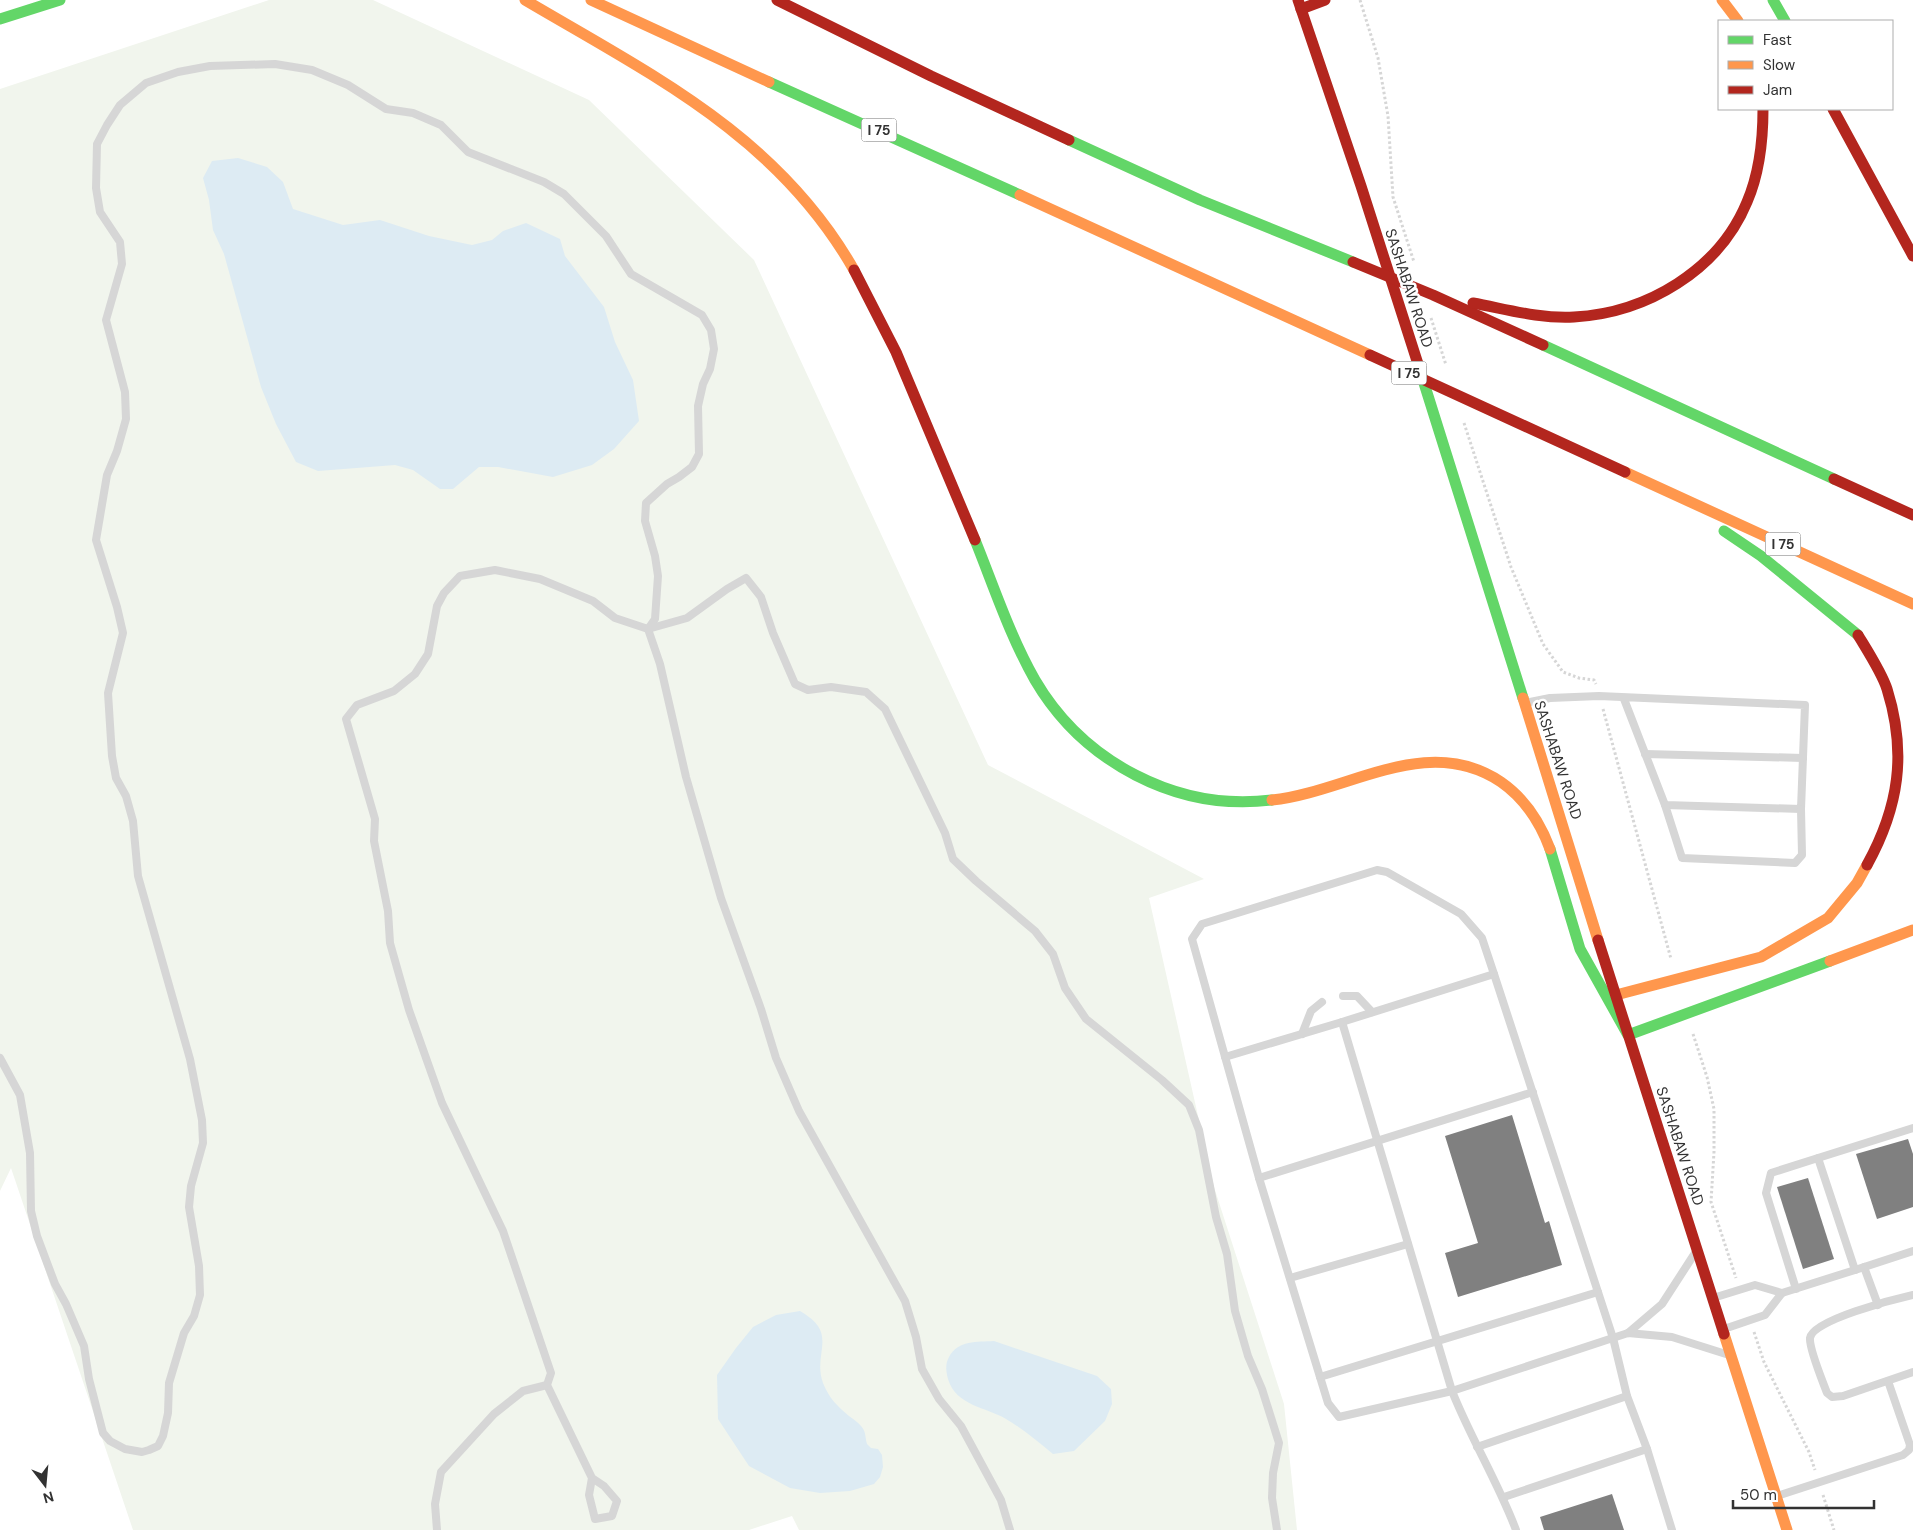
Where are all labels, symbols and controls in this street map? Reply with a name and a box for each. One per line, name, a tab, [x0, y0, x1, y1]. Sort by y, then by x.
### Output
legend	[1718, 20, 1893, 110]
text: Fast	[1763, 30, 1792, 50]
text: Slow	[1763, 55, 1796, 75]
text: Jam	[1763, 80, 1792, 100]
road number: I 75	[862, 118, 896, 142]
street label: SASHABAW ROAD	[1380, 226, 1438, 350]
road number: I 75	[1392, 362, 1426, 384]
road number: I 75	[1766, 532, 1800, 556]
street label: SASHABAW ROAD	[1529, 698, 1587, 822]
street label: SASHABAW ROAD	[1651, 1084, 1709, 1208]
north arrow	[20, 1460, 70, 1510]
scale bar	[1733, 1478, 1874, 1510]
text: 50 m	[1740, 1485, 1777, 1505]
text: N	[41, 1487, 56, 1508]

